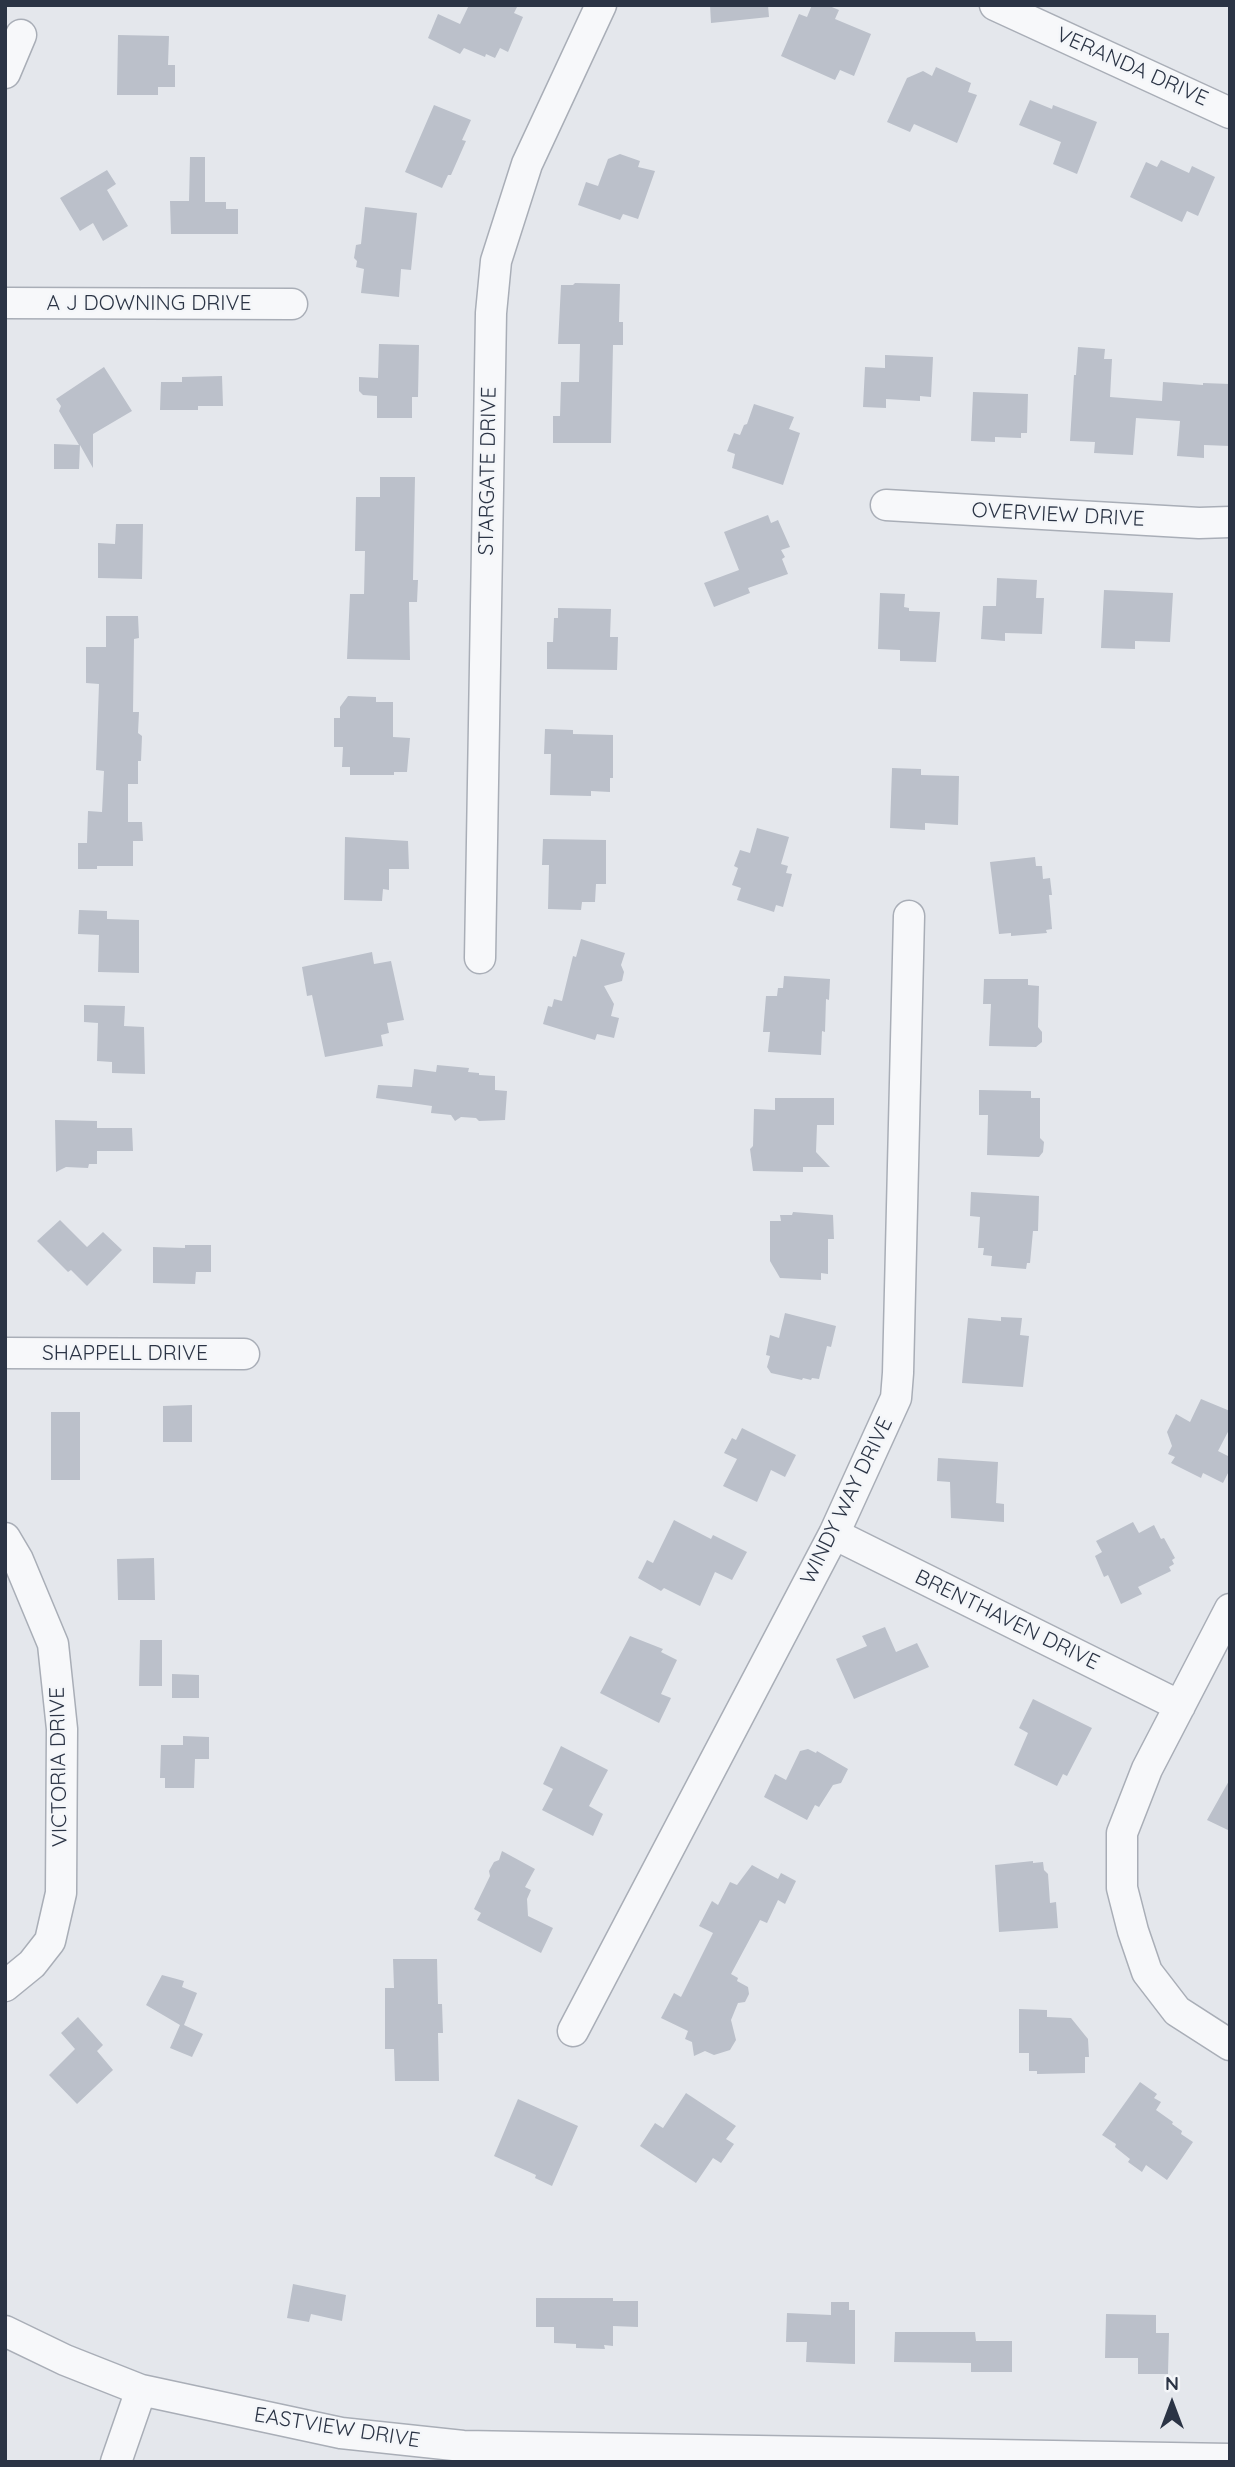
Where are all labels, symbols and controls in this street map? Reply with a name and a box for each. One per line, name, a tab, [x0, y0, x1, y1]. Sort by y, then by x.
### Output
street label: VERANDA DRIVE	[1052, 22, 1212, 112]
street label: A J DOWNING DRIVE	[47, 291, 251, 317]
street label: STARGATE DRIVE	[474, 386, 502, 556]
street label: OVERVIEW DRIVE	[971, 498, 1145, 532]
street label: SHAPPELL DRIVE	[42, 1341, 208, 1367]
street label: WINDY WAY DRIVE	[796, 1413, 898, 1589]
street label: BRENTHAVEN DRIVE	[911, 1564, 1103, 1676]
street label: VICTORIA DRIVE	[45, 1687, 73, 1847]
north arrow	[1137, 2369, 1207, 2439]
text: N	[1165, 2371, 1179, 2395]
street label: EASTVIEW DRIVE	[252, 2402, 422, 2454]

